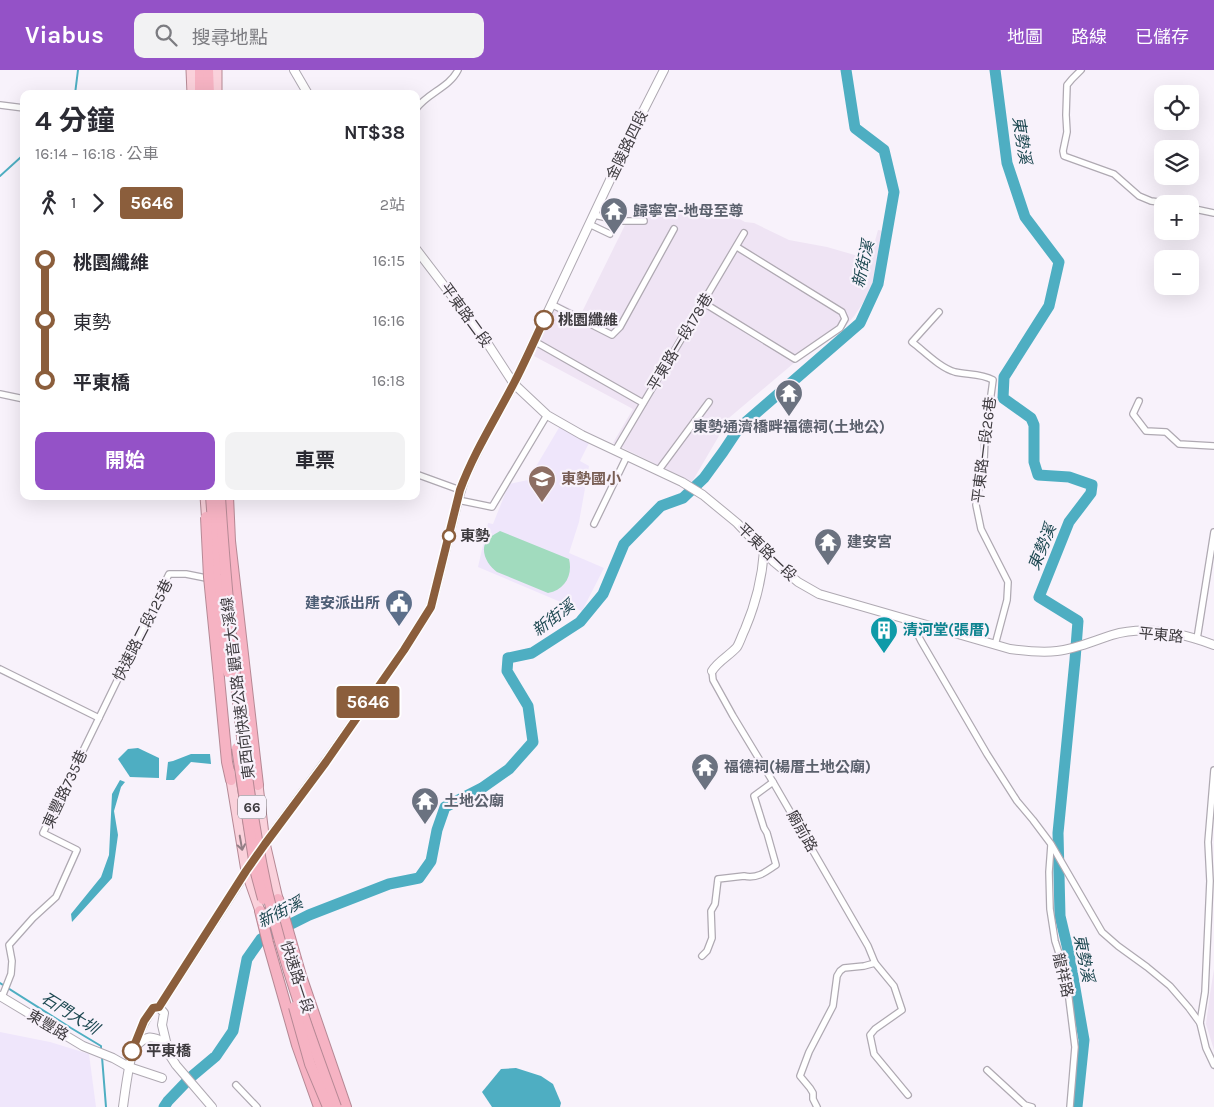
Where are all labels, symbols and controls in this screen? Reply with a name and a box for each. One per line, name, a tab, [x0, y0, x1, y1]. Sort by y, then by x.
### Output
search box	[134, 13, 484, 58]
text: Viabus	[25, 21, 104, 49]
icon: search	[152, 21, 180, 49]
text: 地圖	[1007, 26, 1043, 48]
text: 路線	[1071, 26, 1107, 48]
text: 已儲存	[1135, 26, 1189, 48]
text: 搜尋地點	[192, 27, 268, 49]
map controls	[1154, 85, 1199, 295]
button: locate	[1154, 85, 1199, 130]
text: 4 分鐘	[35, 104, 115, 137]
street label: 金陵路四段	[602, 107, 652, 183]
water label: 東勢溪	[1009, 115, 1035, 167]
text: NT$38	[344, 122, 405, 144]
button: layers	[1154, 140, 1199, 185]
text: 16:14 – 16:18 · 公車	[35, 144, 158, 163]
icon: walk	[35, 189, 63, 217]
icon: forward	[84, 189, 112, 217]
text: 5646	[130, 192, 173, 214]
text: 1	[71, 193, 76, 212]
text: 2站	[380, 195, 405, 214]
button: +	[1154, 195, 1199, 240]
temple icon: 歸寧宮-地母至尊	[599, 196, 629, 235]
place label: 歸寧宮-地母至尊	[633, 202, 744, 220]
water label: 新街溪	[848, 237, 878, 290]
button: −	[1154, 250, 1199, 295]
text: 16:15	[373, 251, 405, 270]
text: 桃園纖維	[73, 252, 149, 274]
street label: 平東路二段	[437, 279, 495, 351]
street label: 平東路一段178巷	[644, 290, 716, 394]
marker: 桃園纖維	[534, 310, 554, 330]
text: 16:16	[372, 311, 405, 330]
place label: 桃園纖維	[558, 311, 618, 329]
text: 東勢	[73, 312, 111, 334]
text: 16:18	[372, 371, 405, 390]
text: 平東橋	[73, 372, 130, 394]
temple icon: 東勢通濟橋畔福德祠(土地公)	[774, 378, 804, 417]
street label: 平東路一段26巷	[969, 396, 999, 504]
place label: 東勢通濟橋畔福德祠(土地公)	[693, 418, 885, 436]
button: 開始	[35, 432, 215, 490]
button: 車票	[225, 432, 405, 490]
school or university icon: 東勢國小	[527, 464, 557, 503]
place label: 東勢國小	[561, 470, 622, 488]
street label: 平東路一段	[734, 519, 800, 585]
water label: 東勢溪	[1024, 519, 1061, 573]
place label: 東勢	[460, 527, 490, 545]
temple icon: 建安宮	[813, 527, 843, 566]
marker: 東勢	[442, 529, 456, 543]
place label: 建安宮	[847, 533, 892, 551]
street label: 快速路二段125巷	[110, 576, 176, 684]
public building icon: 建安派出所	[384, 588, 414, 627]
place label: 建安派出所	[305, 594, 380, 612]
water label: 新街溪	[528, 595, 579, 640]
street label: 東西向快速公路 觀音大溪線	[218, 596, 258, 780]
building icon: 清河堂(張厝)	[869, 615, 899, 654]
place label: 清河堂(張厝)	[903, 621, 990, 639]
street label: 平東路	[1138, 624, 1184, 646]
line badge: 5646	[333, 686, 403, 718]
text: 5646	[346, 691, 390, 713]
street label: 東豐路735巷	[39, 747, 91, 831]
temple icon: 福德祠(楊厝土地公廟)	[690, 752, 720, 791]
place label: 福德祠(楊厝土地公廟)	[724, 758, 871, 776]
temple icon: 土地公廟	[410, 786, 440, 825]
place label: 土地公廟	[444, 792, 504, 810]
road number: 66	[238, 796, 266, 819]
street label: 廟前路	[783, 807, 821, 855]
one-way arrow	[237, 834, 247, 850]
water label: 新街溪	[254, 892, 307, 931]
water label: 東勢溪	[1070, 933, 1098, 985]
street label: 快速路一段	[277, 939, 317, 1015]
street label: 龍祥路	[1049, 951, 1077, 999]
water label: 石門大圳	[38, 988, 104, 1039]
street label: 東豐路	[24, 1006, 72, 1044]
marker: 平東橋	[122, 1041, 142, 1061]
place label: 平東橋	[146, 1042, 192, 1060]

